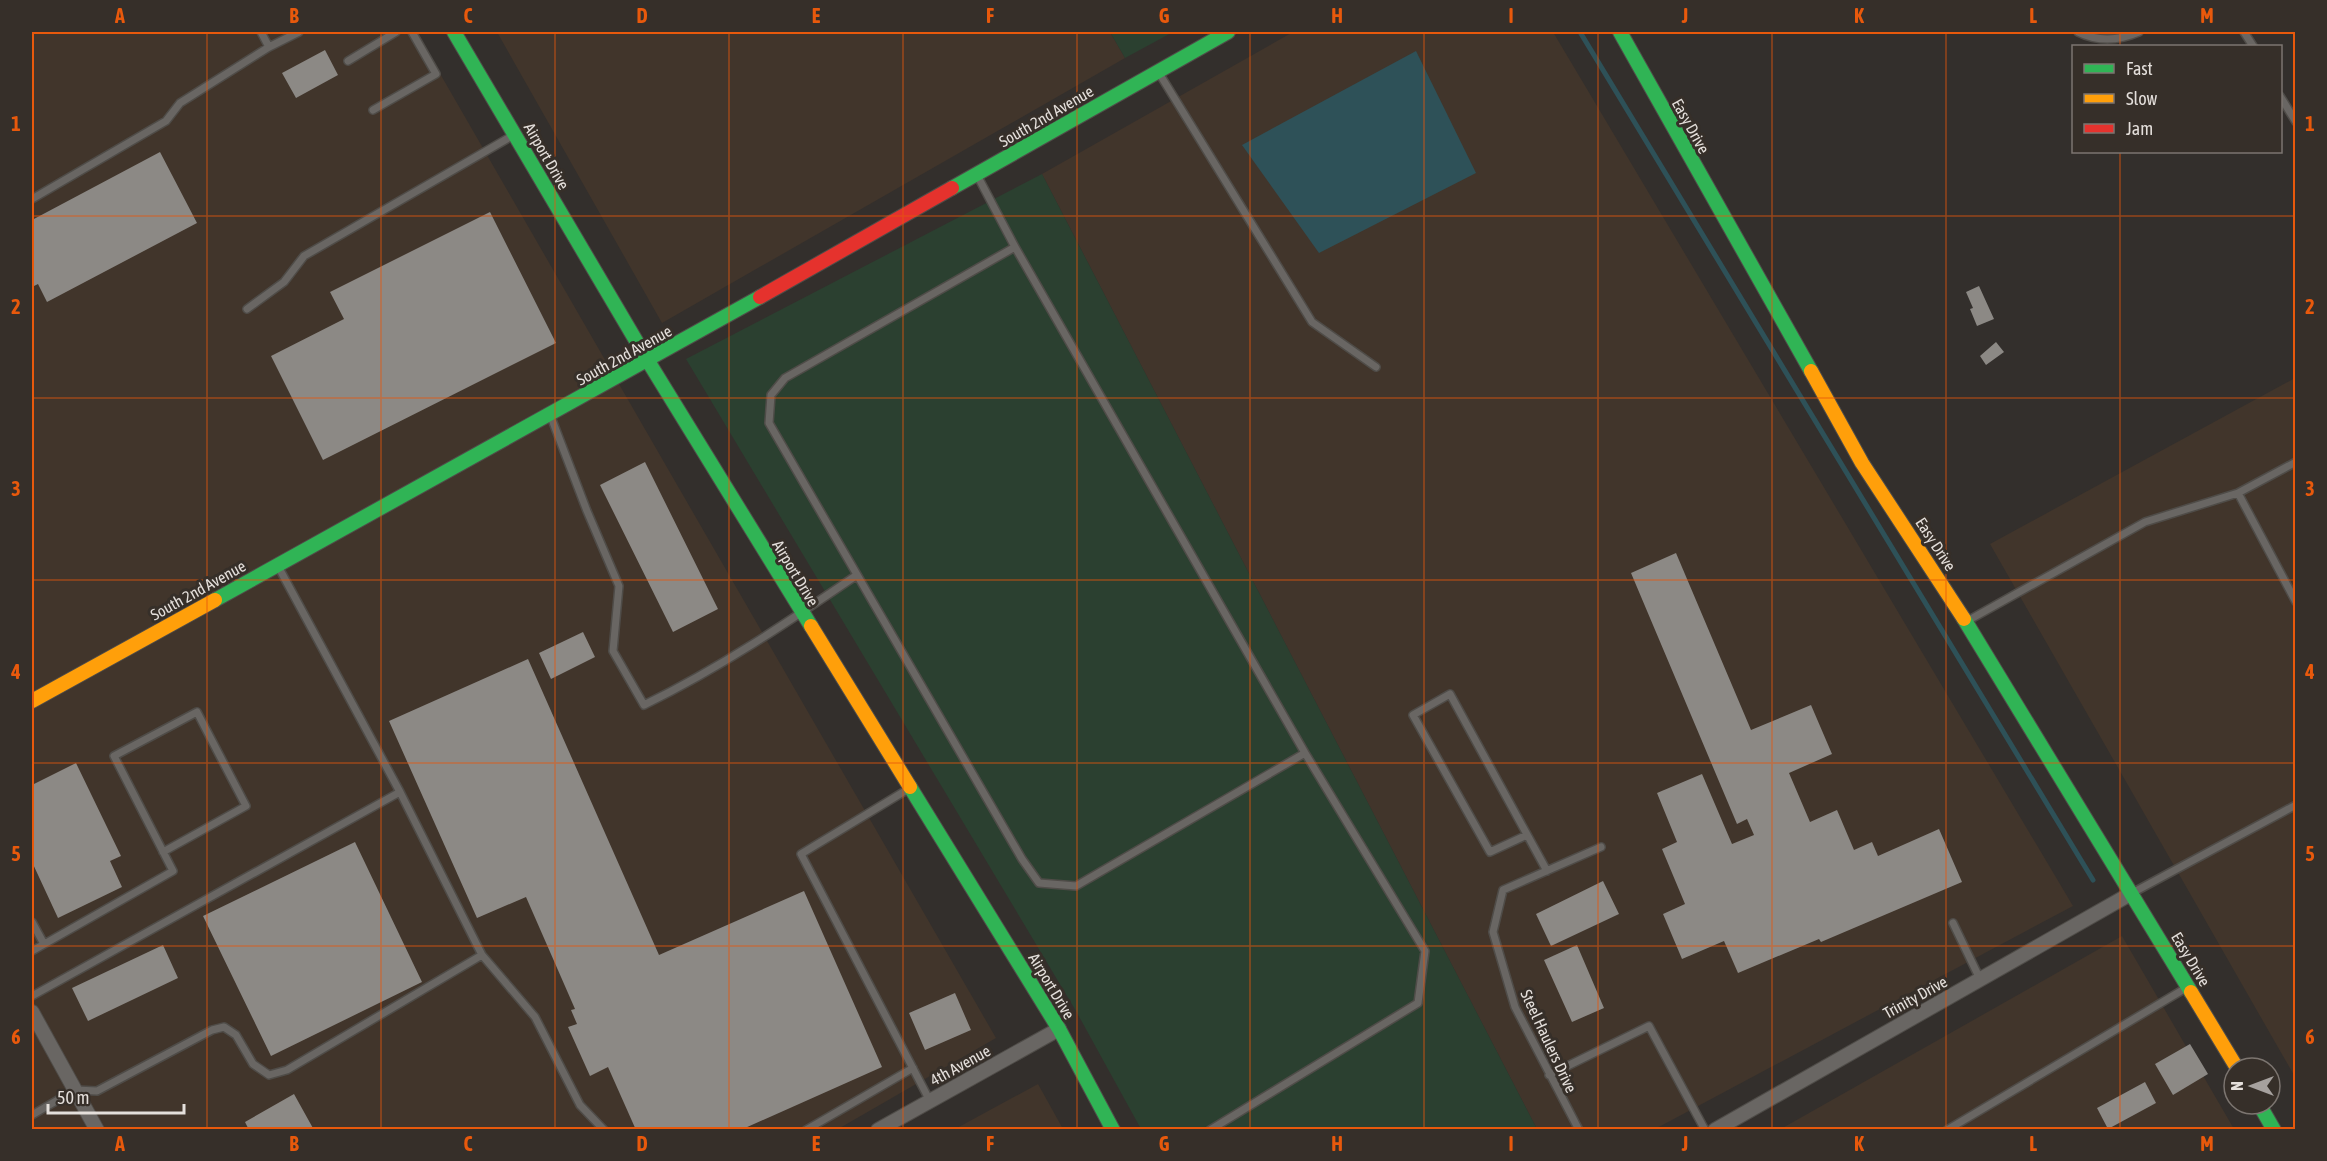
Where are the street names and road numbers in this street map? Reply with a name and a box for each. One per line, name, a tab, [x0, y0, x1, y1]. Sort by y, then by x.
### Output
street label: South 2nd Avenue	[996, 82, 1096, 150]
street label: Easy Drive	[1668, 96, 1713, 157]
street label: Airport Drive	[520, 120, 573, 193]
street label: South 2nd Avenue	[573, 321, 675, 389]
street label: Easy Drive	[1911, 514, 1960, 575]
street label: Airport Drive	[768, 537, 823, 610]
street label: South 2nd Avenue	[147, 556, 249, 624]
street label: Easy Drive	[2167, 929, 2214, 990]
street label: Airport Drive	[1024, 950, 1079, 1023]
street label: Trinity Drive	[1880, 972, 1951, 1023]
street label: Steel Haulers Drive	[1517, 987, 1581, 1095]
street label: 4th Avenue	[927, 1041, 993, 1089]

